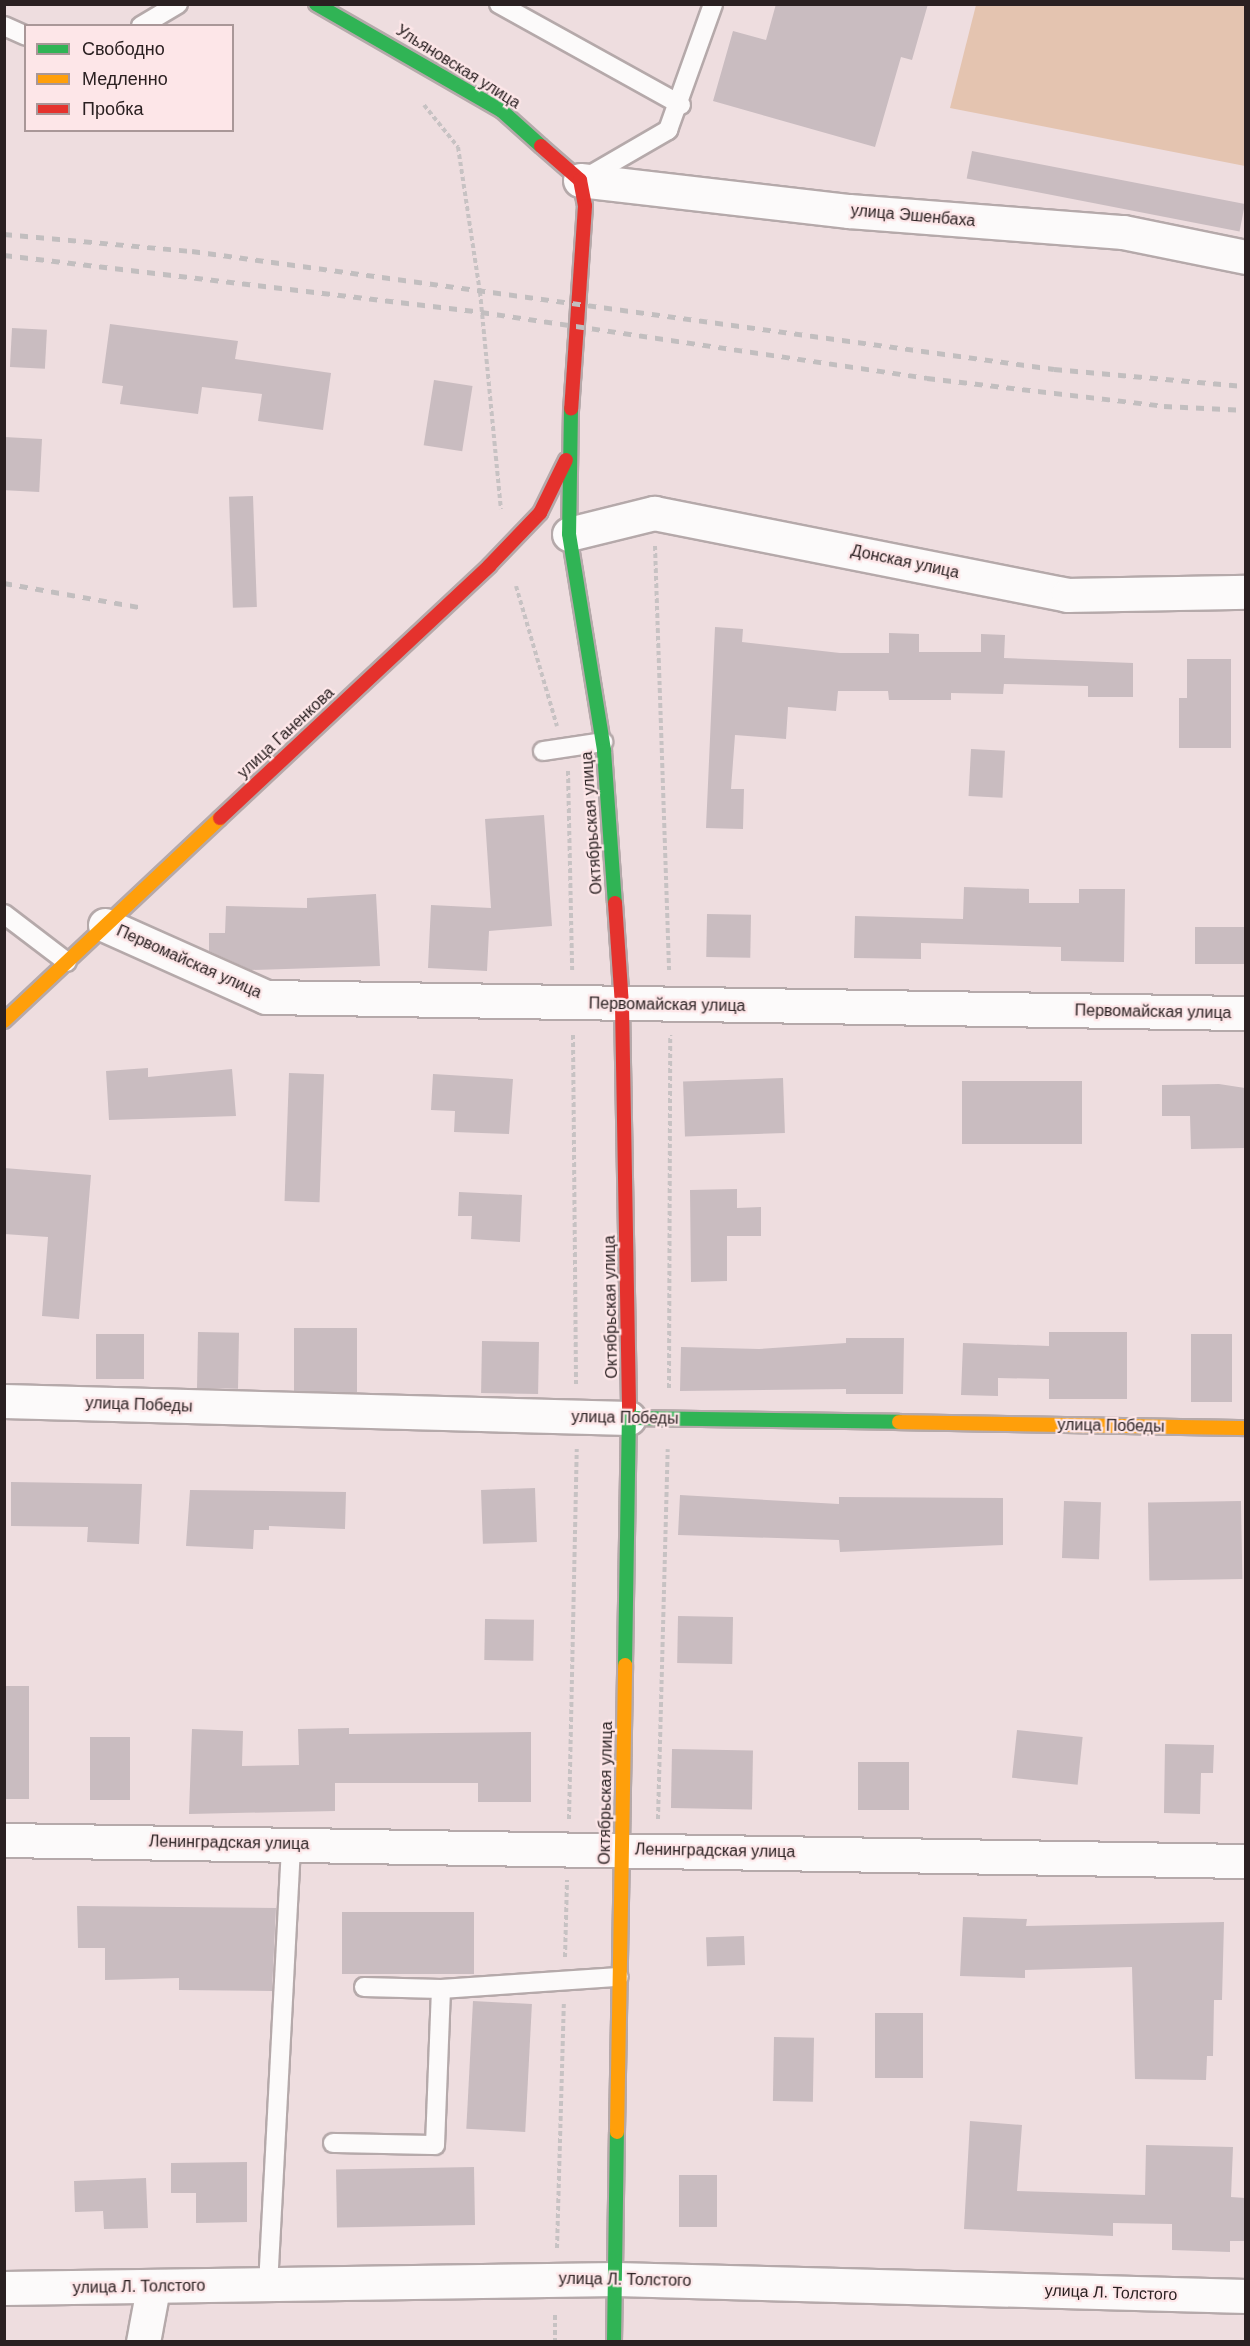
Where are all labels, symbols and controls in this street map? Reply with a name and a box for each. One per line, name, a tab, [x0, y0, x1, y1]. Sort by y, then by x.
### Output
street label: Ульяновская улица	[392, 21, 524, 113]
legend	[24, 24, 234, 132]
text: Свободно	[82, 39, 165, 59]
text: Медленно	[82, 69, 168, 89]
text: Пробка	[82, 99, 144, 119]
street label: улица Эшенбаха	[850, 201, 976, 231]
street label: Донская улица	[849, 541, 961, 583]
street label: улица Ганенкова	[234, 683, 338, 783]
street label: Октябрьская улица	[577, 751, 607, 895]
street label: Первомайская улица	[114, 921, 264, 1003]
street label: Первомайская улица	[588, 994, 746, 1016]
street label: Первомайская улица	[1074, 1001, 1232, 1023]
street label: Октябрьская улица	[600, 1235, 622, 1379]
street label: улица Победы	[85, 1394, 193, 1416]
street label: улица Победы	[571, 1407, 679, 1429]
street label: улица Победы	[1057, 1415, 1165, 1437]
street label: Октябрьская улица	[595, 1721, 617, 1865]
street label: Ленинградская улица	[149, 1832, 309, 1854]
street label: Ленинградская улица	[635, 1840, 795, 1862]
street label: улица Л. Толстого	[559, 2269, 691, 2291]
street label: улица Л. Толстого	[73, 2276, 205, 2298]
street label: улица Л. Толстого	[1044, 2281, 1178, 2305]

